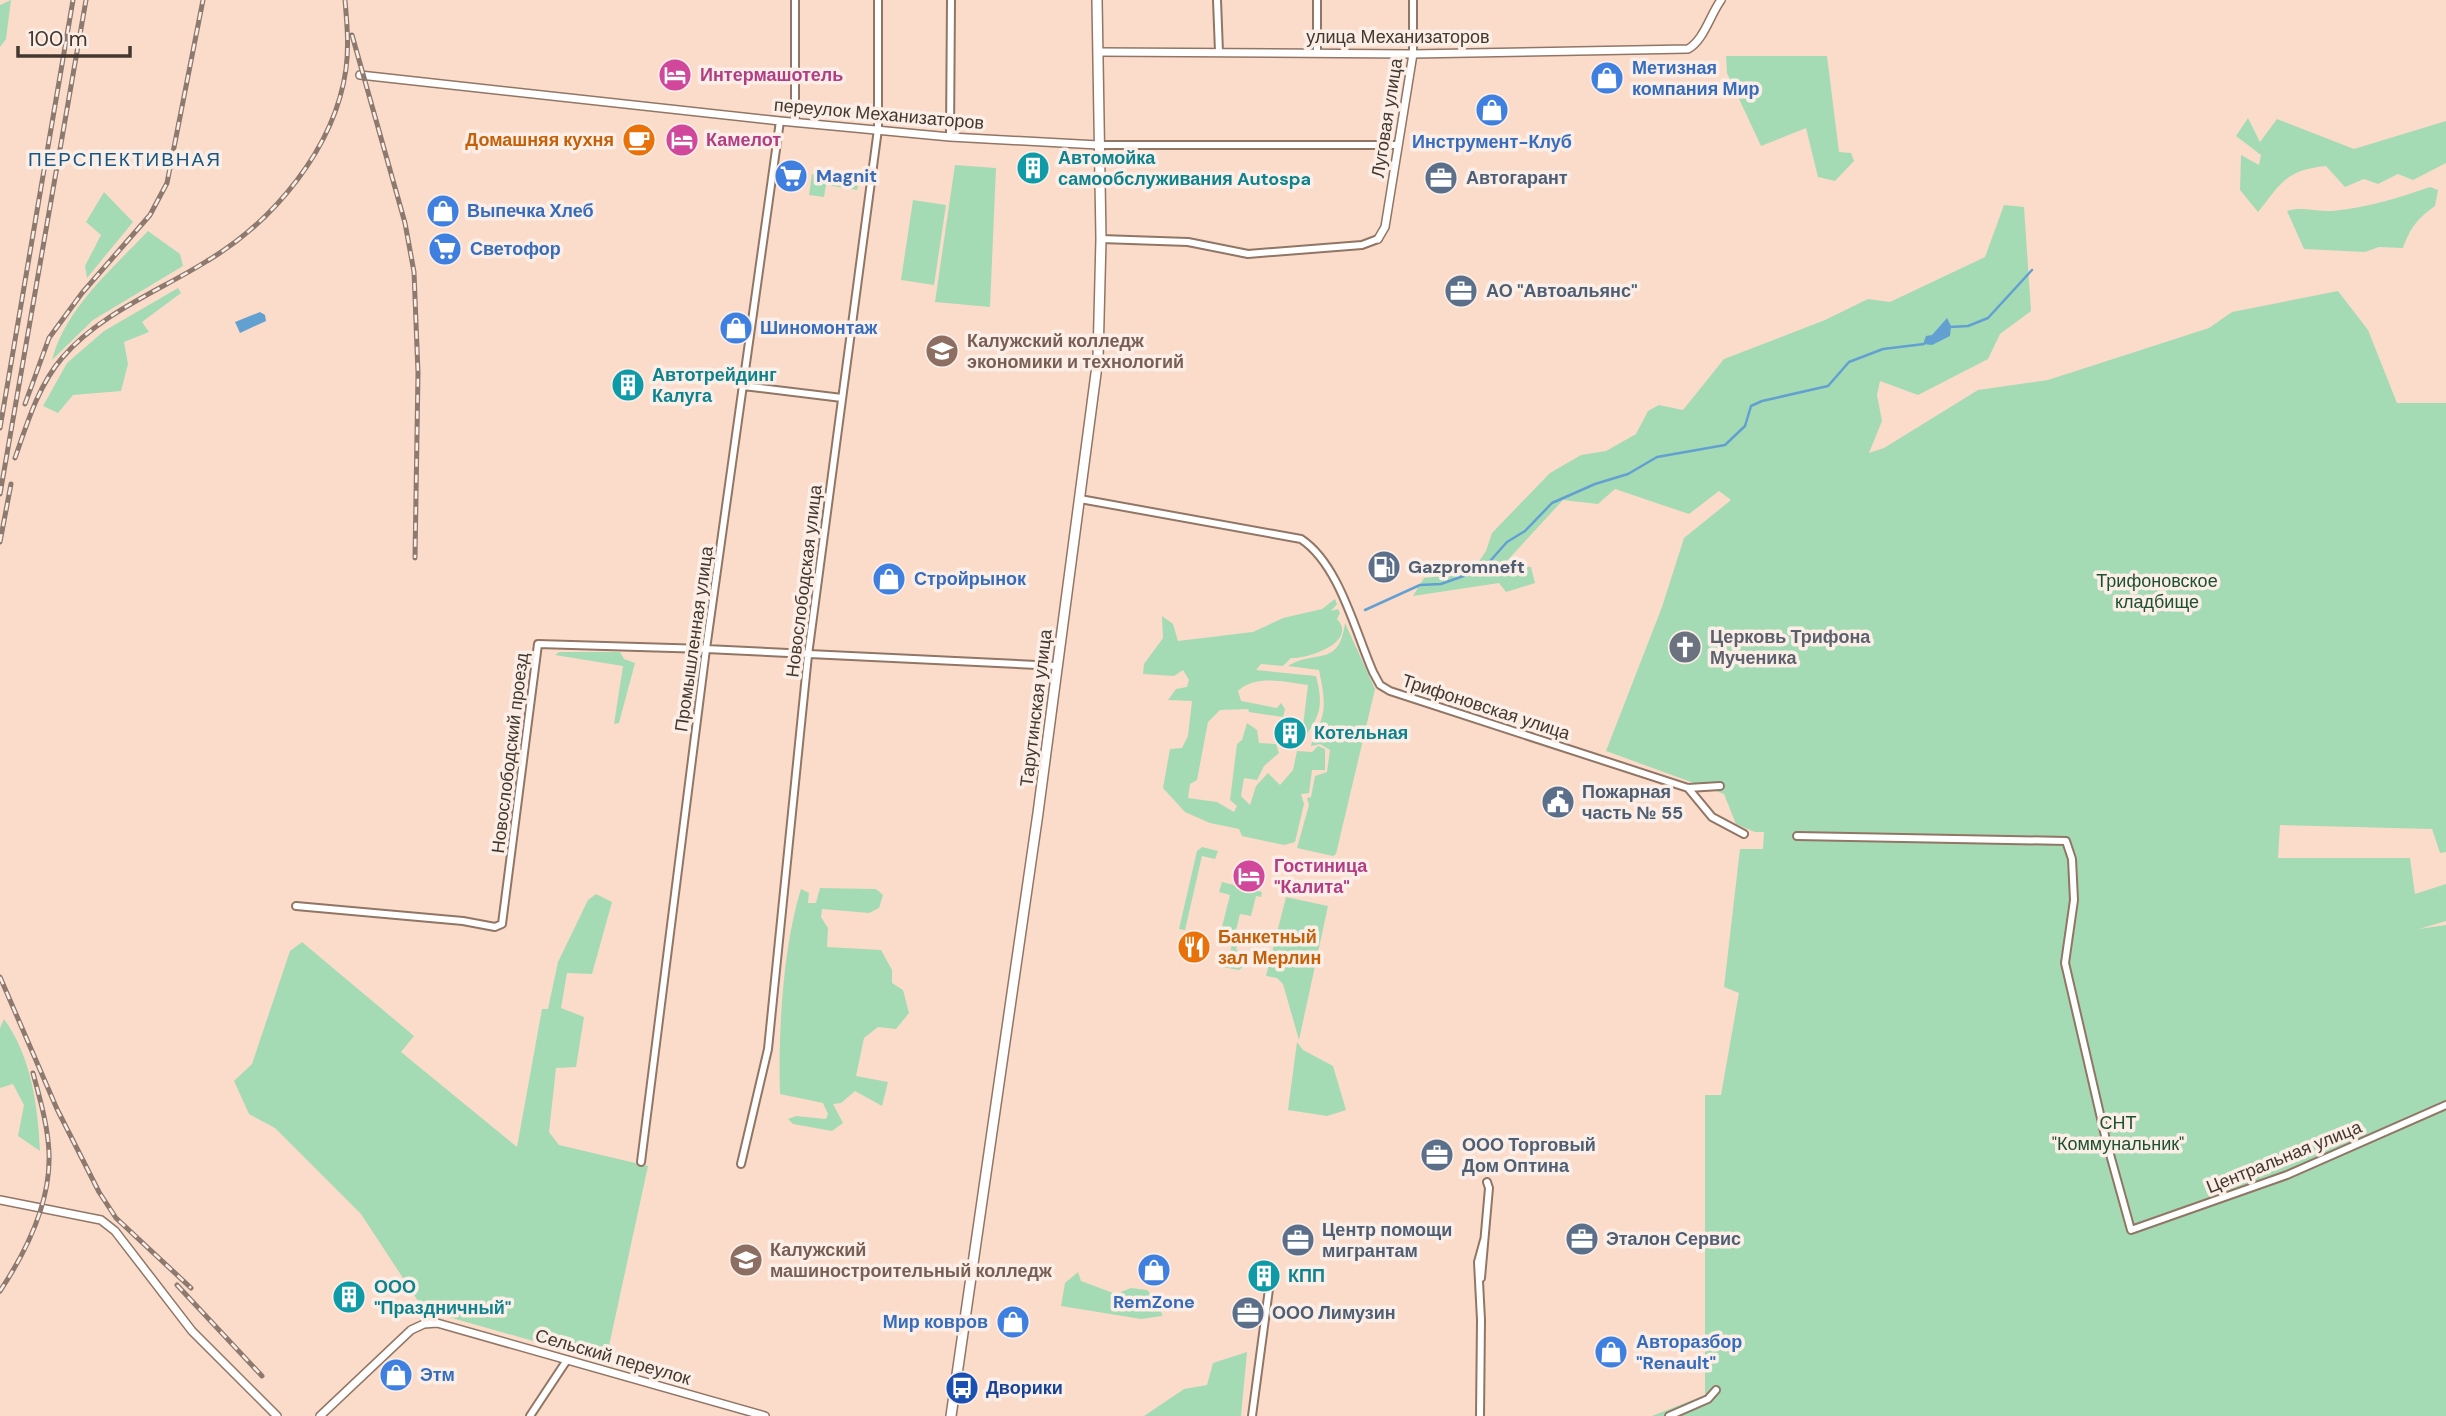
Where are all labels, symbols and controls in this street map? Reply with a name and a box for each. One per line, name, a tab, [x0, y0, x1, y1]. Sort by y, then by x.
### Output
scale bar	[18, 14, 130, 58]
text: 100 m	[28, 25, 88, 53]
street label: улица Механизаторов	[1306, 25, 1490, 49]
hotel icon: Интермашотель	[656, 56, 694, 94]
street label: Луговая улица	[1366, 56, 1408, 179]
place label: Метизная компания Мир	[1632, 56, 1759, 101]
shop icon: Метизная компания Мир	[1588, 59, 1626, 97]
place label: Интермашотель	[700, 63, 843, 87]
shop icon: Инструмент-Клуб	[1473, 91, 1511, 129]
street label: переулок Механизаторов	[773, 93, 985, 135]
cafe icon: Домашняя кухня	[620, 121, 658, 159]
hotel icon: Камелот	[663, 121, 701, 159]
place label: Домашняя кухня	[465, 128, 614, 152]
place label: Камелот	[706, 128, 781, 152]
place label: Инструмент-Клуб	[1412, 130, 1572, 154]
place label: Автомойка самообслуживания Autospa	[1058, 146, 1311, 191]
district label: ПЕРСПЕКТИВНАЯ	[28, 147, 222, 172]
building icon: Автомойка самообслуживания Autospa	[1014, 149, 1052, 187]
supermarket icon: Magnit	[772, 157, 810, 195]
office icon: Автогарант	[1422, 159, 1460, 197]
place label: Magnit	[816, 164, 877, 188]
place label: Автогарант	[1466, 166, 1568, 190]
shop icon: Выпечка Хлеб	[424, 192, 462, 230]
place label: Выпечка Хлеб	[467, 199, 594, 223]
supermarket icon: Светофор	[426, 230, 464, 268]
place label: Светофор	[470, 237, 561, 261]
office icon: АО "Автоальянс"	[1442, 272, 1480, 310]
place label: АО "Автоальянс"	[1486, 279, 1638, 303]
shop icon: Шиномонтаж	[717, 309, 755, 347]
place label: Шиномонтаж	[760, 316, 878, 340]
place label: Калужский колледж экономики и технологий	[967, 329, 1184, 374]
school or university icon: Калужский колледж экономики и технологий	[923, 332, 961, 370]
place label: Автотрейдинг Калуга	[652, 363, 777, 408]
building icon: Автотрейдинг Калуга	[609, 366, 647, 404]
street label: Новослободская улица	[780, 482, 828, 679]
street label: Промышленная улица	[669, 544, 719, 733]
fuel station icon: Gazpromneft	[1365, 548, 1403, 586]
place label: Gazpromneft	[1408, 555, 1525, 579]
shop icon: Стройрынок	[870, 560, 908, 598]
place label: Стройрынок	[914, 567, 1027, 591]
park label: Трифоновское кладбище	[2096, 569, 2218, 614]
place label: Церковь Трифона Мученика	[1710, 625, 1871, 670]
street label: Тарутинская улица	[1014, 627, 1058, 788]
church icon: Церковь Трифона Мученика	[1666, 628, 1704, 666]
street label: Новослободский проезд	[486, 651, 534, 855]
street label: Трифоновская улица	[1399, 668, 1574, 746]
building icon: Котельная	[1271, 714, 1309, 752]
place label: Котельная	[1314, 721, 1408, 745]
place label: Пожарная часть № 55	[1582, 780, 1683, 825]
public building icon: Пожарная часть № 55	[1539, 783, 1577, 821]
place label: Гостиница "Калита"	[1274, 854, 1368, 899]
hotel icon: Гостиница "Калита"	[1230, 857, 1268, 895]
place label: Банкетный зал Мерлин	[1218, 925, 1321, 970]
restaurant icon: Банкетный зал Мерлин	[1175, 928, 1213, 966]
park label: СНТ "Коммунальник"	[2052, 1111, 2184, 1156]
street label: Центральная улица	[2203, 1115, 2366, 1199]
place label: ООО Торговый Дом Оптина	[1462, 1133, 1596, 1178]
office icon: ООО Торговый Дом Оптина	[1418, 1136, 1456, 1174]
place label: Центр помощи мигрантам	[1322, 1218, 1452, 1263]
office icon: Эталон Сервис	[1563, 1220, 1601, 1258]
office icon: Центр помощи мигрантам	[1279, 1221, 1317, 1259]
place label: Эталон Сервис	[1606, 1227, 1741, 1251]
place label: Калужский машиностроительный колледж	[770, 1238, 1052, 1283]
school or university icon: Калужский машиностроительный колледж	[727, 1241, 765, 1279]
shop icon: RemZone	[1135, 1251, 1173, 1289]
building icon: КПП	[1245, 1257, 1283, 1295]
place label: КПП	[1288, 1264, 1325, 1288]
place label: ООО "Праздничный"	[374, 1275, 511, 1320]
building icon: ООО "Праздничный"	[330, 1278, 368, 1316]
place label: RemZone	[1113, 1290, 1195, 1314]
office icon: ООО Лимузин	[1229, 1294, 1267, 1332]
place label: ООО Лимузин	[1272, 1301, 1396, 1325]
shop icon: Мир ковров	[994, 1303, 1032, 1341]
place label: Мир ковров	[883, 1310, 988, 1334]
street label: Сельский переулок	[532, 1323, 694, 1391]
place label: Авторазбор "Renault"	[1636, 1330, 1742, 1375]
shop icon: Авторазбор "Renault"	[1592, 1333, 1630, 1371]
shop icon: Этм	[377, 1356, 415, 1394]
place label: Этм	[420, 1363, 455, 1387]
bus stop icon: Дворики	[943, 1369, 981, 1407]
place label: Дворики	[986, 1376, 1063, 1400]

